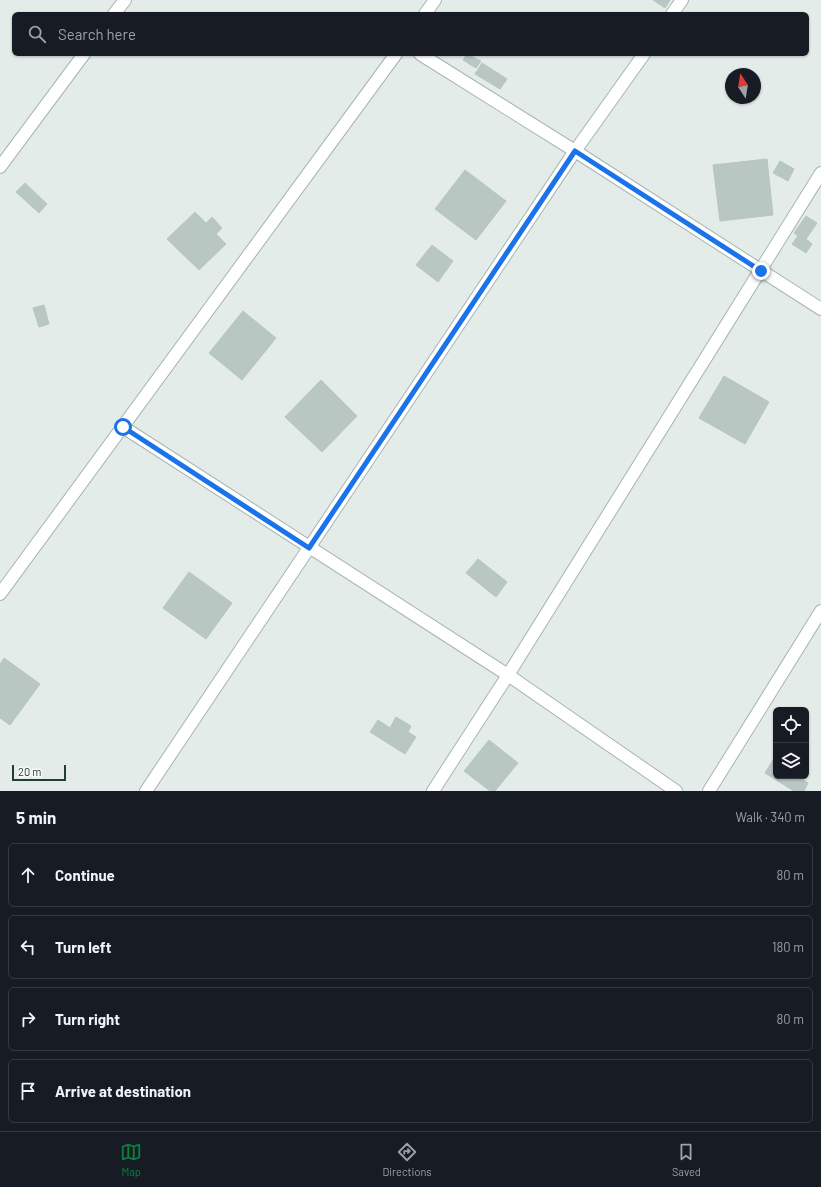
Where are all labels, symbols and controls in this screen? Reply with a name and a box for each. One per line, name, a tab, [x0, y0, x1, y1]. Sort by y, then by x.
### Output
search box	[12, 12, 809, 56]
icon: search	[26, 23, 48, 45]
text: Search here	[58, 25, 136, 43]
north arrow	[725, 68, 761, 104]
route end	[752, 262, 770, 280]
route start	[114, 418, 132, 436]
map controls	[773, 707, 809, 779]
button: locate	[773, 707, 809, 743]
button: layers	[773, 743, 809, 779]
scale bar	[12, 763, 66, 782]
text: 20 m	[18, 765, 41, 778]
text: 5 min	[16, 807, 56, 827]
text: Walk · 340 m	[736, 809, 805, 825]
icon: ahead	[17, 864, 39, 886]
text: Continue	[55, 866, 115, 884]
text: 80 m	[777, 867, 804, 883]
icon: left	[17, 936, 39, 958]
text: Turn left	[55, 938, 111, 956]
text: 180 m	[772, 939, 804, 955]
icon: right	[17, 1008, 39, 1030]
text: Turn right	[55, 1010, 120, 1028]
text: 80 m	[777, 1011, 804, 1027]
icon: arrive	[17, 1080, 39, 1102]
text: Arrive at destination	[55, 1082, 191, 1100]
tab: Map	[120, 1141, 142, 1178]
tab: Directions	[382, 1141, 432, 1178]
tab: Saved	[672, 1141, 701, 1178]

